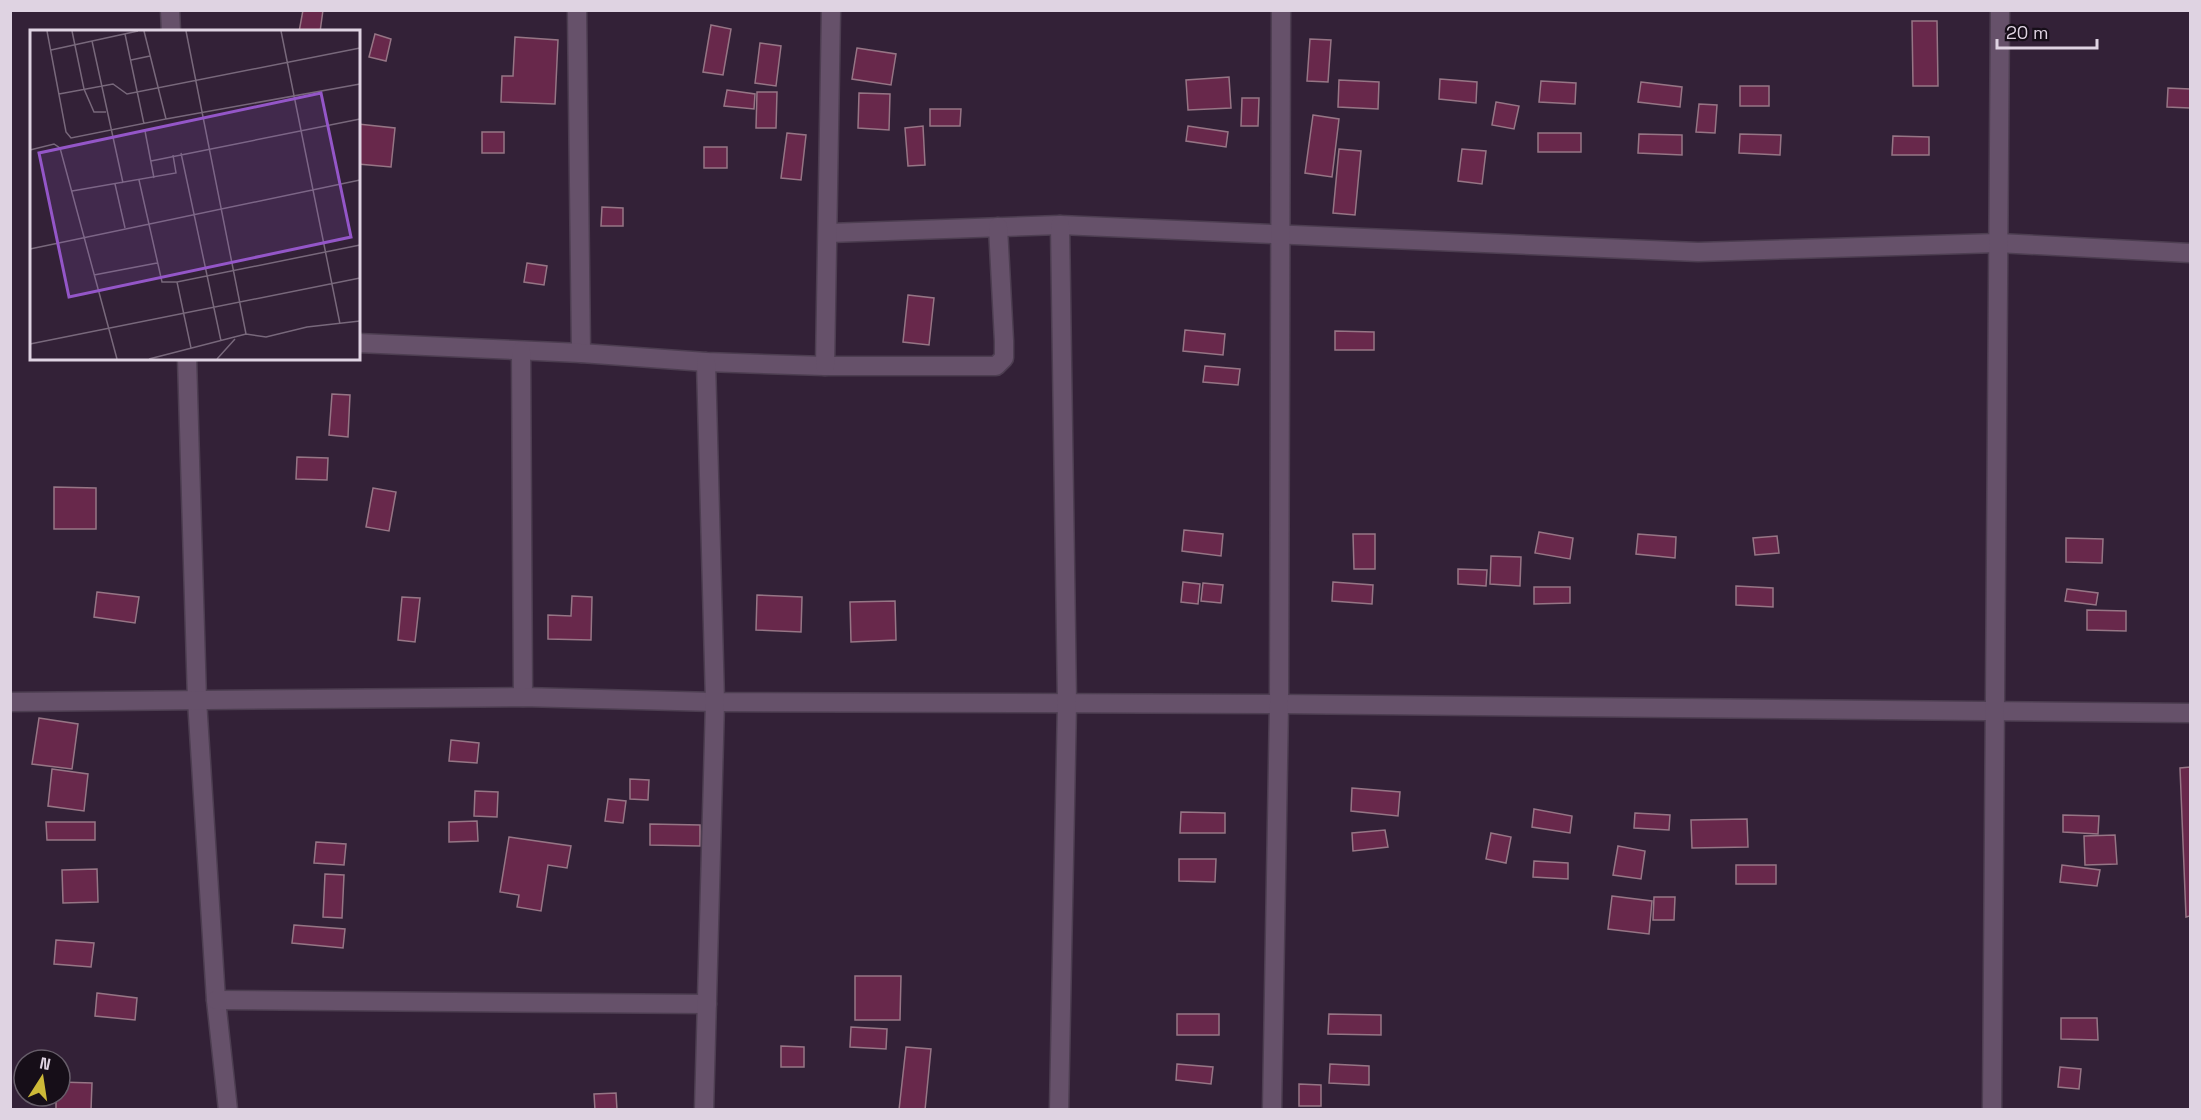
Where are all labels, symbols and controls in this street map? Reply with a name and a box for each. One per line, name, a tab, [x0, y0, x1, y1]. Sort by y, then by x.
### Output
scale bar	[1997, 12, 2098, 50]
text: 20 m	[2006, 21, 2049, 44]
inset map	[30, 30, 360, 360]
north arrow	[12, 1048, 72, 1108]
text: N	[38, 1052, 52, 1075]

